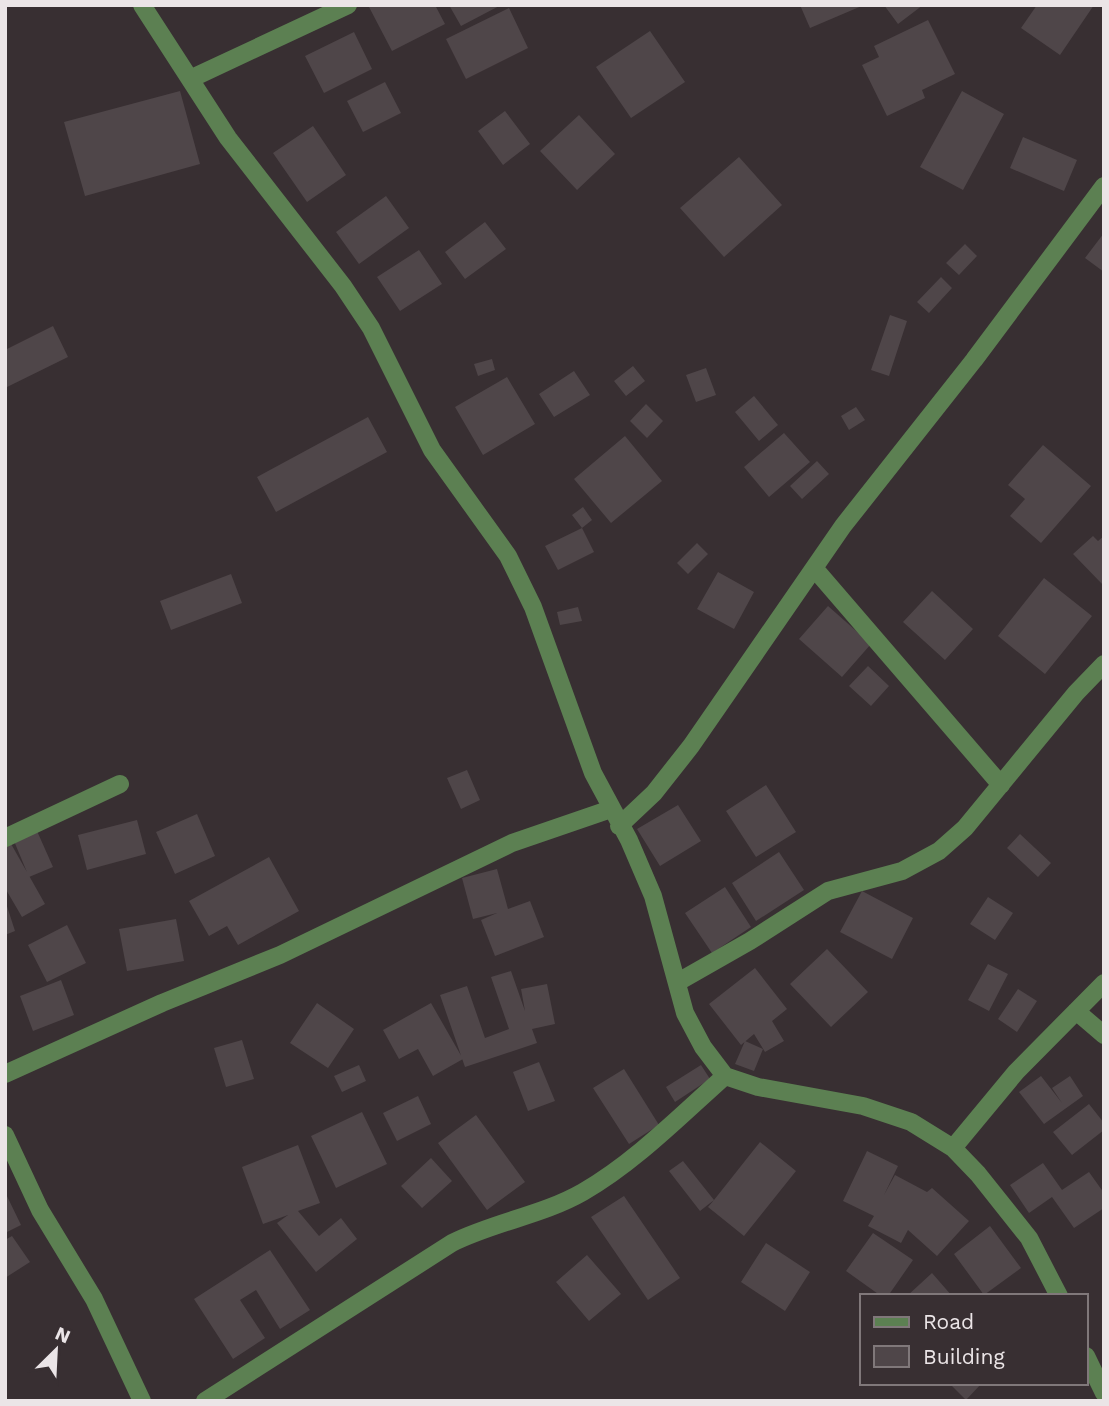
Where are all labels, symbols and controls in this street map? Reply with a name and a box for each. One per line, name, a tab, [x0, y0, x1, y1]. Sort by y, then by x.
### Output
legend	[860, 1294, 1088, 1385]
text: Road	[923, 1309, 974, 1334]
north arrow	[21, 1315, 91, 1385]
text: N	[52, 1322, 74, 1348]
text: Building	[923, 1344, 1005, 1369]

